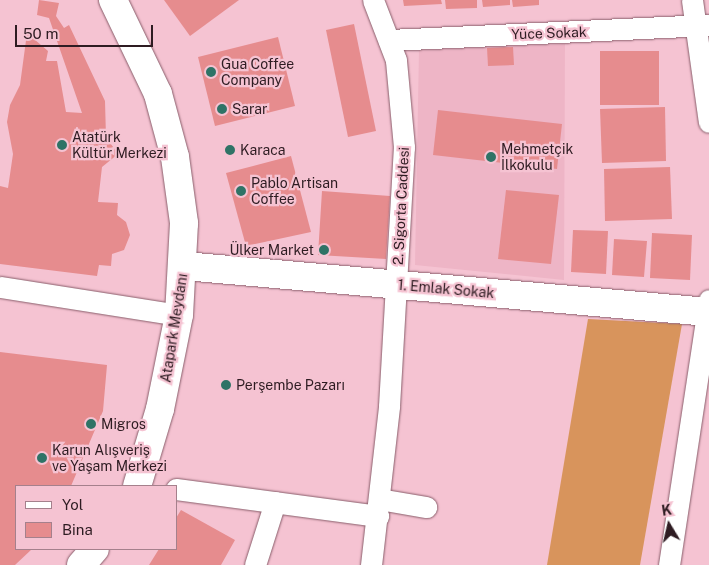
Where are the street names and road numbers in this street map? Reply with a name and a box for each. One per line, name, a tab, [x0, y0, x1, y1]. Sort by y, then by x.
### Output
street label: Yüce Sokak	[511, 23, 587, 43]
street label: 2. Sigorta Caddesi	[390, 146, 412, 266]
street label: Atapark Meydanı	[157, 272, 191, 384]
street label: 1. Emlak Sokak	[397, 276, 495, 302]

